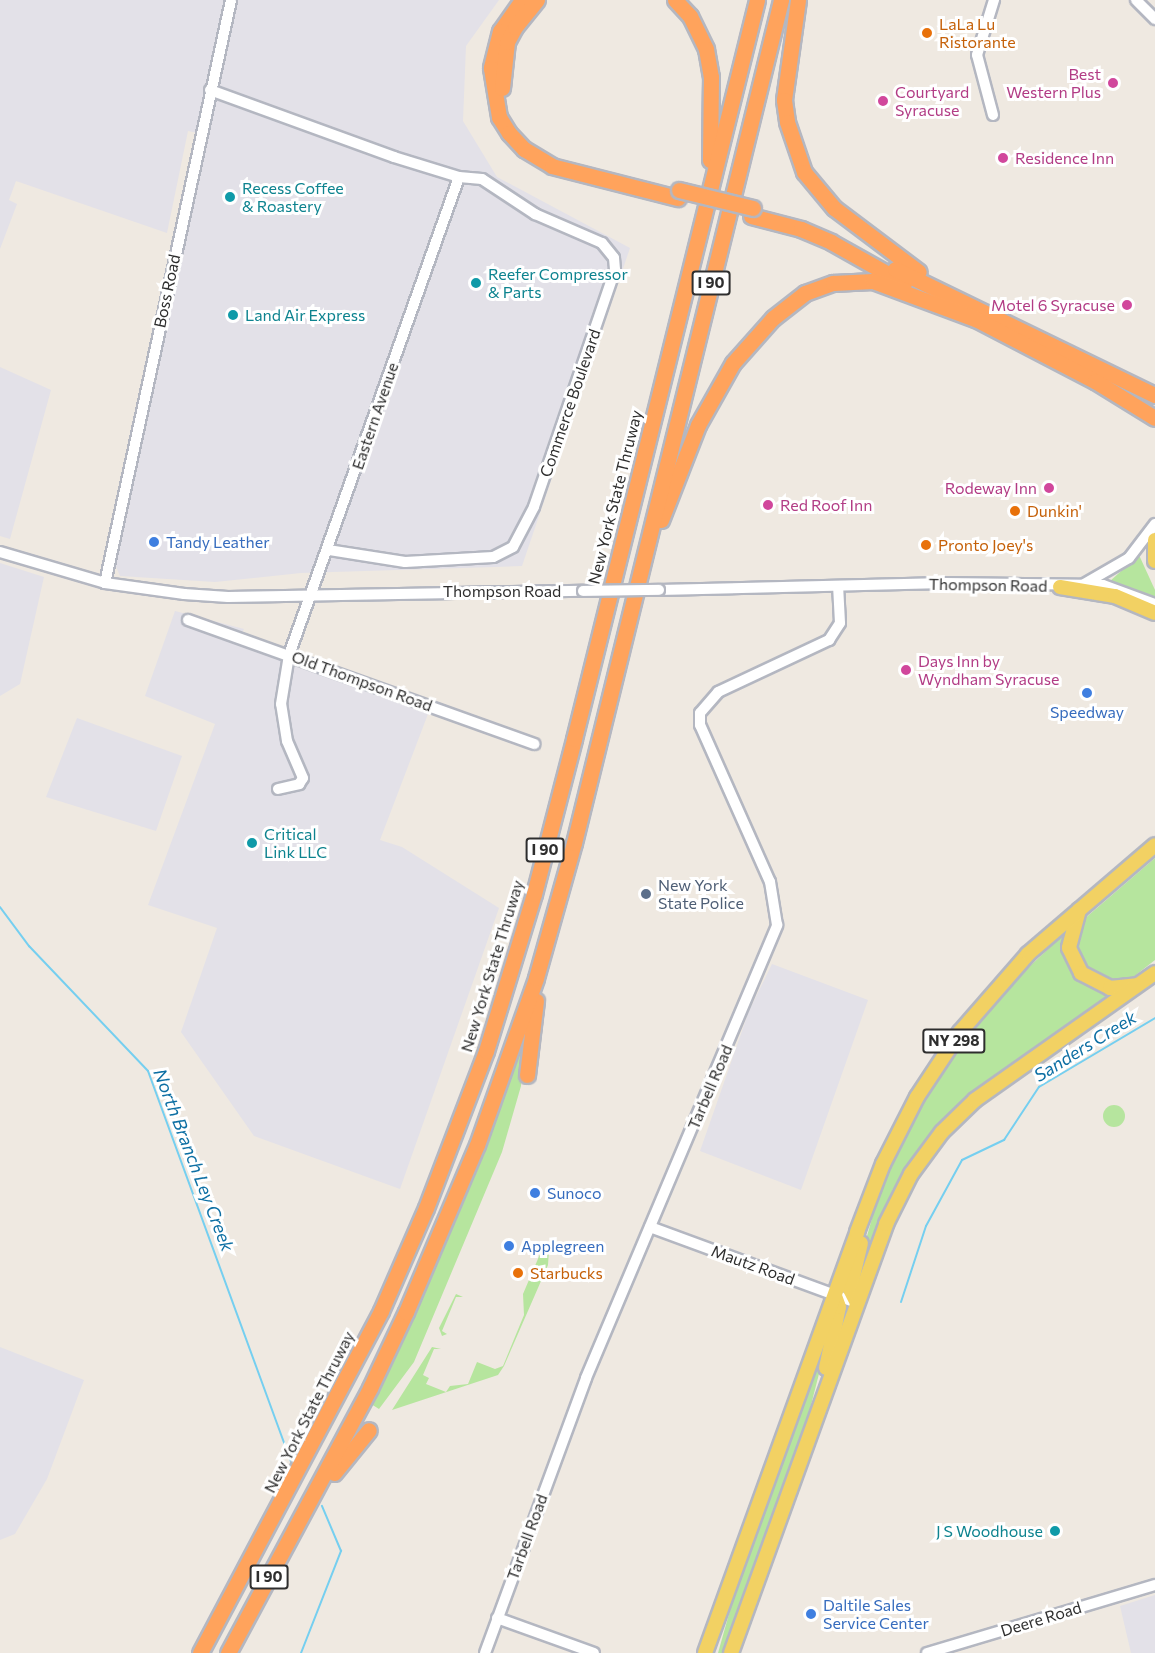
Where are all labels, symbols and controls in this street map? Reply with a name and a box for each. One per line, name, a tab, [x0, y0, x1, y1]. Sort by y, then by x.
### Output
place label: LaLa Lu Ristorante	[939, 14, 1016, 52]
marker: LaLa Lu Ristorante	[920, 26, 934, 40]
place label: Best Western Plus	[1006, 64, 1101, 102]
marker: Best Western Plus	[1106, 76, 1120, 90]
place label: Courtyard Syracuse	[895, 82, 969, 120]
marker: Courtyard Syracuse	[876, 94, 890, 108]
place label: Residence Inn	[1015, 148, 1114, 168]
marker: Residence Inn	[996, 151, 1010, 165]
place label: Recess Coffee & Roastery	[242, 178, 344, 216]
marker: Recess Coffee & Roastery	[223, 190, 237, 204]
street label: Boss Road	[150, 252, 184, 330]
place label: Reefer Compressor & Parts	[488, 264, 628, 302]
road number: I 90	[692, 271, 730, 295]
marker: Reefer Compressor & Parts	[469, 276, 483, 290]
place label: Motel 6 Syracuse	[991, 295, 1115, 315]
marker: Motel 6 Syracuse	[1120, 298, 1134, 312]
place label: Land Air Express	[245, 305, 365, 325]
marker: Land Air Express	[226, 308, 240, 322]
street label: Commerce Boulevard	[536, 326, 604, 480]
street label: Eastern Avenue	[348, 360, 402, 472]
street label: New York State Thruway	[584, 408, 646, 586]
place label: Rodeway Inn	[945, 478, 1037, 498]
marker: Rodeway Inn	[1042, 481, 1056, 495]
place label: Red Roof Inn	[780, 495, 872, 515]
marker: Red Roof Inn	[761, 498, 775, 512]
place label: Dunkin'	[1027, 501, 1082, 521]
marker: Dunkin'	[1008, 504, 1022, 518]
place label: Tandy Leather	[166, 532, 270, 552]
marker: Tandy Leather	[147, 535, 161, 549]
place label: Pronto Joey's	[938, 535, 1033, 555]
marker: Pronto Joey's	[919, 538, 933, 552]
street label: Thompson Road	[928, 574, 1048, 596]
street label: Thompson Road	[443, 581, 561, 601]
street label: Old Thompson Road	[289, 647, 435, 715]
place label: Days Inn by Wyndham Syracuse	[918, 651, 1060, 689]
marker: Days Inn by Wyndham Syracuse	[899, 663, 913, 677]
marker: Speedway	[1080, 686, 1094, 700]
place label: Speedway	[1050, 702, 1124, 722]
place label: Critical Link LLC	[264, 824, 327, 862]
marker: Critical Link LLC	[245, 836, 259, 850]
road number: I 90	[526, 838, 564, 862]
place label: New York State Police	[658, 875, 744, 913]
street label: New York State Thruway	[457, 878, 527, 1054]
marker: New York State Police	[639, 887, 653, 901]
water label: Sanders Creek	[1030, 1006, 1140, 1086]
road number: NY 298	[921, 1029, 987, 1053]
street label: Tarbell Road	[684, 1042, 736, 1132]
water label: North Branch Ley Creek	[149, 1066, 239, 1254]
place label: Sunoco	[547, 1183, 602, 1203]
marker: Sunoco	[528, 1186, 542, 1200]
place label: Applegreen	[521, 1236, 604, 1256]
marker: Applegreen	[502, 1239, 516, 1253]
street label: Mautz Road	[709, 1241, 797, 1289]
place label: Starbucks	[530, 1263, 603, 1283]
marker: Starbucks	[511, 1266, 525, 1280]
street label: New York State Thruway	[260, 1328, 358, 1496]
street label: Tarbell Road	[503, 1491, 551, 1583]
place label: J S Woodhouse	[936, 1521, 1043, 1541]
marker: J S Woodhouse	[1048, 1524, 1062, 1538]
road number: I 90	[250, 1565, 288, 1589]
place label: Daltile Sales Service Center	[823, 1595, 929, 1633]
street label: Deere Road	[998, 1598, 1084, 1640]
marker: Daltile Sales Service Center	[804, 1607, 818, 1621]

